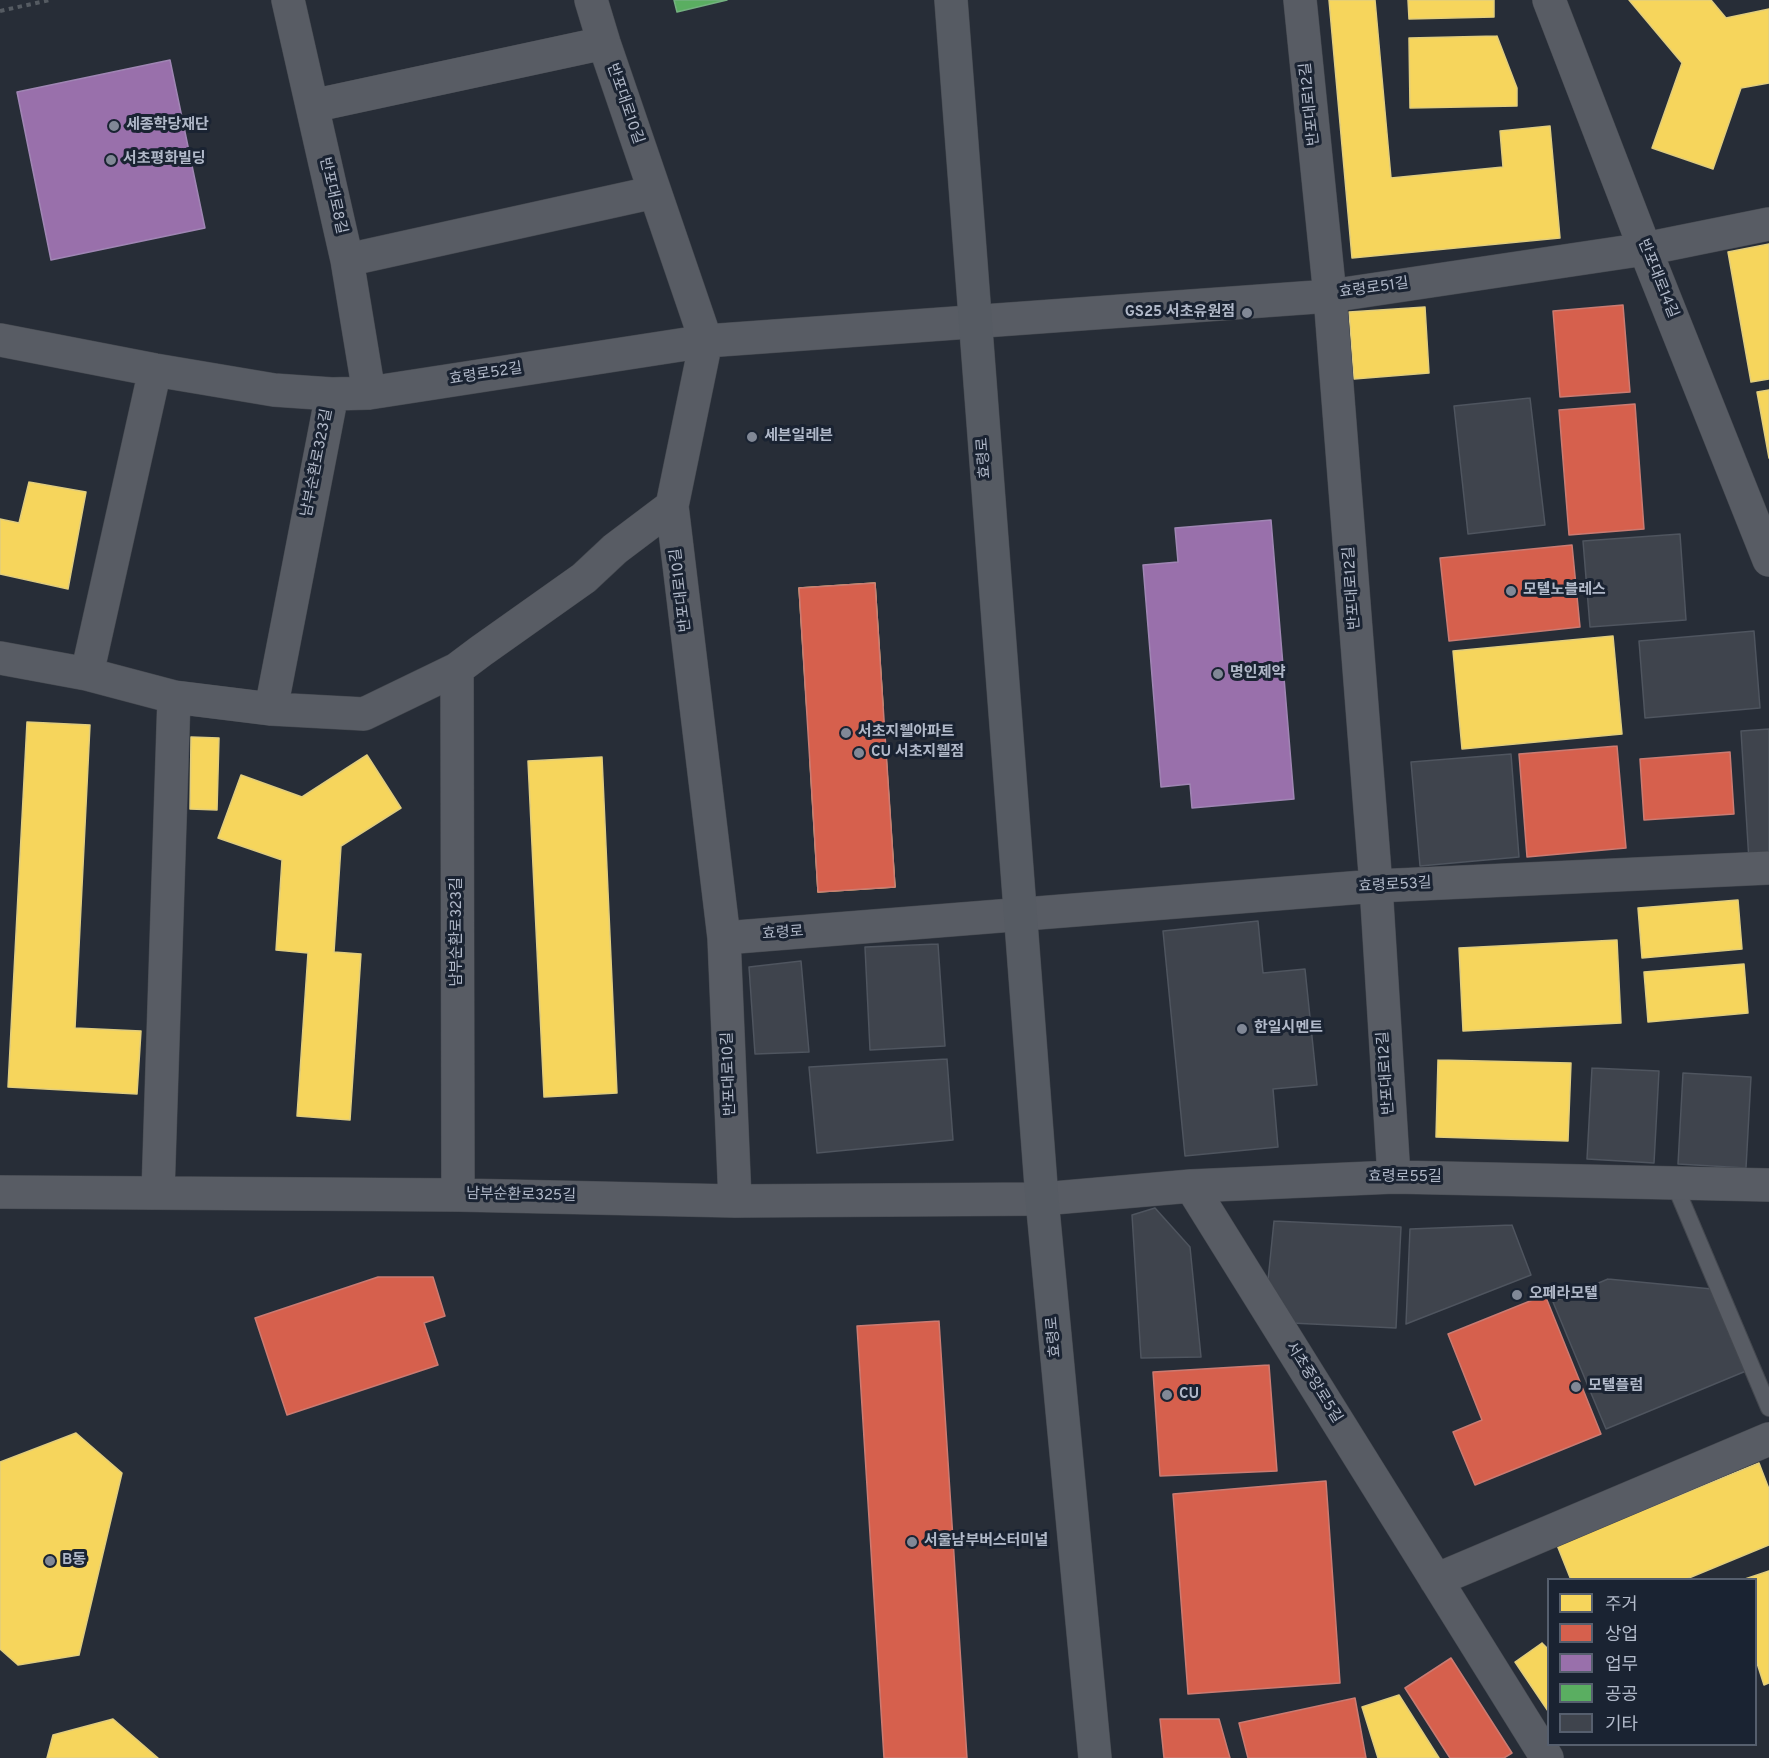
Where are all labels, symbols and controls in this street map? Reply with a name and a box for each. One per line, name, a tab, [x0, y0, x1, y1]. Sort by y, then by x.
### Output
street label: 반포대로10길	[602, 61, 646, 147]
street label: 반포대로12길	[1298, 61, 1324, 147]
place label: 세종학당재단	[126, 117, 209, 135]
marker: 세종학당재단	[107, 119, 121, 133]
place label: 서초평화빌딩	[123, 151, 206, 169]
marker: 서초평화빌딩	[104, 153, 118, 167]
street label: 반포대로8길	[314, 156, 350, 236]
street label: 반포대로14길	[1633, 237, 1681, 321]
street label: 효령로51길	[1338, 275, 1410, 303]
place label: GS25 서초유원점	[1125, 304, 1235, 322]
marker: GS25 서초유원점	[1240, 306, 1254, 320]
street label: 효령로52길	[448, 360, 524, 390]
street label: 남부순환로323길	[299, 407, 337, 519]
place label: 세븐일레븐	[764, 428, 833, 446]
marker: 세븐일레븐	[745, 430, 759, 444]
street label: 효령로	[975, 437, 995, 479]
street label: 반포대로12길	[1341, 546, 1365, 630]
street label: 반포대로10길	[668, 547, 696, 633]
place label: 모텔노블레스	[1523, 582, 1606, 600]
marker: 모텔노블레스	[1504, 584, 1518, 598]
place label: 명인제약	[1230, 665, 1285, 683]
marker: 명인제약	[1211, 667, 1225, 681]
place label: 서초지웰아파트	[858, 724, 955, 742]
marker: 서초지웰아파트	[839, 726, 853, 740]
place label: CU 서초지웰점	[871, 744, 964, 762]
marker: CU 서초지웰점	[852, 746, 866, 760]
street label: 효령로53길	[1358, 875, 1432, 897]
street label: 남부순환로323길	[449, 877, 467, 987]
street label: 효령로	[762, 924, 804, 944]
place label: 한일시멘트	[1254, 1020, 1323, 1038]
marker: 한일시멘트	[1235, 1022, 1249, 1036]
street label: 반포대로12길	[1375, 1031, 1399, 1115]
street label: 반포대로10길	[720, 1032, 740, 1116]
street label: 효령로55길	[1368, 1169, 1442, 1187]
street label: 남부순환로325길	[466, 1186, 576, 1206]
place label: 오페라모텔	[1529, 1286, 1598, 1304]
marker: 오페라모텔	[1510, 1288, 1524, 1302]
street label: 효령로	[1044, 1316, 1066, 1358]
street label: 서초중앙로5길	[1281, 1339, 1345, 1427]
place label: 모텔플럼	[1588, 1378, 1643, 1396]
marker: 모텔플럼	[1569, 1380, 1583, 1394]
place label: CU	[1179, 1386, 1199, 1404]
marker: CU	[1160, 1388, 1174, 1402]
place label: 서울남부버스터미널	[924, 1533, 1048, 1551]
marker: 서울남부버스터미널	[905, 1535, 919, 1549]
place label: B동	[62, 1552, 86, 1570]
marker: B동	[43, 1554, 57, 1568]
legend	[1547, 1578, 1757, 1746]
text: 주거	[1605, 1594, 1638, 1617]
text: 상업	[1605, 1624, 1638, 1647]
text: 업무	[1605, 1654, 1638, 1677]
text: 공공	[1605, 1684, 1638, 1707]
text: 기타	[1605, 1714, 1638, 1737]

